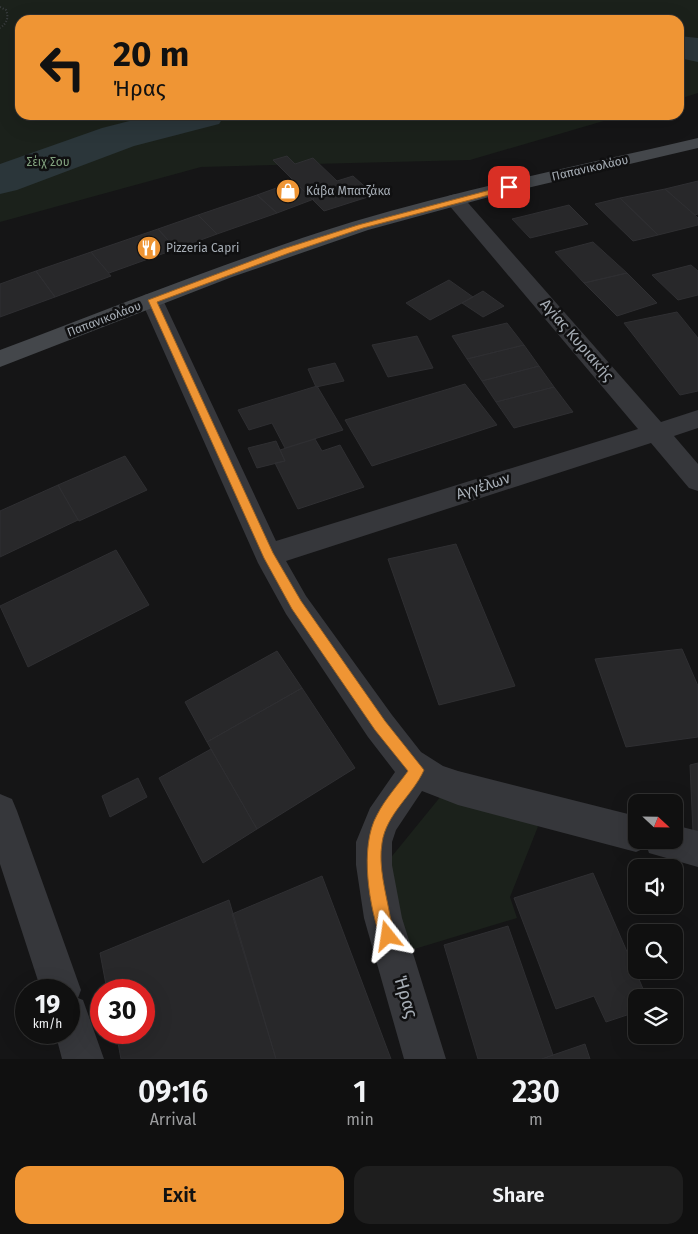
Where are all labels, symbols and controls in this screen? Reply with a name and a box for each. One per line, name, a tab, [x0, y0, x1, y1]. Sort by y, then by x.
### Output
text: 20 m	[113, 33, 189, 75]
icon: left	[30, 35, 95, 100]
text: Ήρας	[113, 75, 166, 102]
street label: Παπανικολάου	[550, 152, 630, 184]
park label: Σέιχ Σου	[26, 155, 70, 169]
pin	[488, 166, 530, 208]
icon: arrive	[495, 173, 523, 201]
shop icon: Κάβα Μπατζάκα	[275, 178, 301, 204]
place label: Κάβα Μπατζάκα	[306, 184, 391, 198]
restaurant icon: Pizzeria Capri	[136, 235, 162, 261]
place label: Pizzeria Capri	[166, 241, 239, 255]
street label: Αγίας Κυριακής	[537, 295, 617, 385]
street label: Παπανικολάου	[65, 298, 143, 340]
street label: Αγγέλων	[454, 469, 513, 503]
north arrow	[628, 794, 682, 849]
map controls	[628, 794, 683, 1044]
button: sound	[628, 859, 683, 914]
position arrow	[361, 909, 413, 961]
button: search	[628, 924, 683, 979]
street label: Ήρας	[389, 973, 423, 1021]
speed limit sign: 30	[90, 979, 155, 1044]
button: layers	[628, 989, 683, 1044]
text: 19	[35, 990, 60, 1020]
text: km/h	[33, 1017, 62, 1031]
text: 09:16	[138, 1074, 208, 1110]
text: 1	[353, 1074, 367, 1110]
text: 230	[512, 1074, 560, 1110]
text: Arrival	[150, 1110, 197, 1129]
text: min	[346, 1110, 374, 1129]
text: m	[529, 1110, 543, 1129]
button: Exit	[15, 1166, 344, 1224]
button: Share	[354, 1166, 683, 1224]

